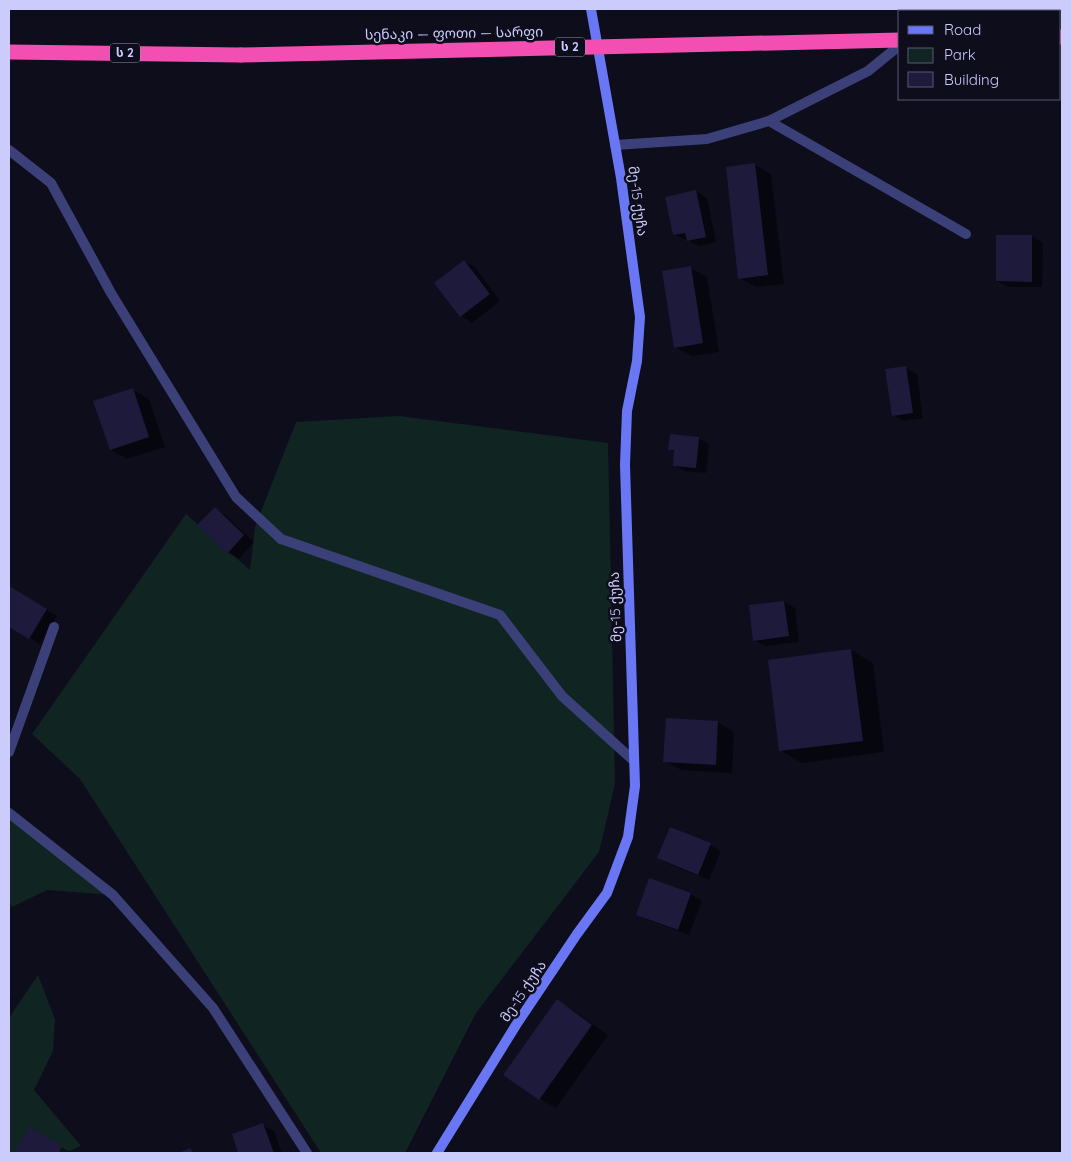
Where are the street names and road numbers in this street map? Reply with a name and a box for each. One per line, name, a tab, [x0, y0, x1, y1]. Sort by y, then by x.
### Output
street label: სენაკი — ფოთი — სარფი	[365, 22, 543, 44]
road number: ს 2	[555, 38, 585, 56]
road number: ს 2	[110, 44, 140, 62]
street label: მე-15 ქუჩა	[624, 165, 652, 237]
street label: მე-15 ქუჩა	[605, 571, 625, 643]
street label: მე-15 ქუჩა	[496, 957, 550, 1025]

